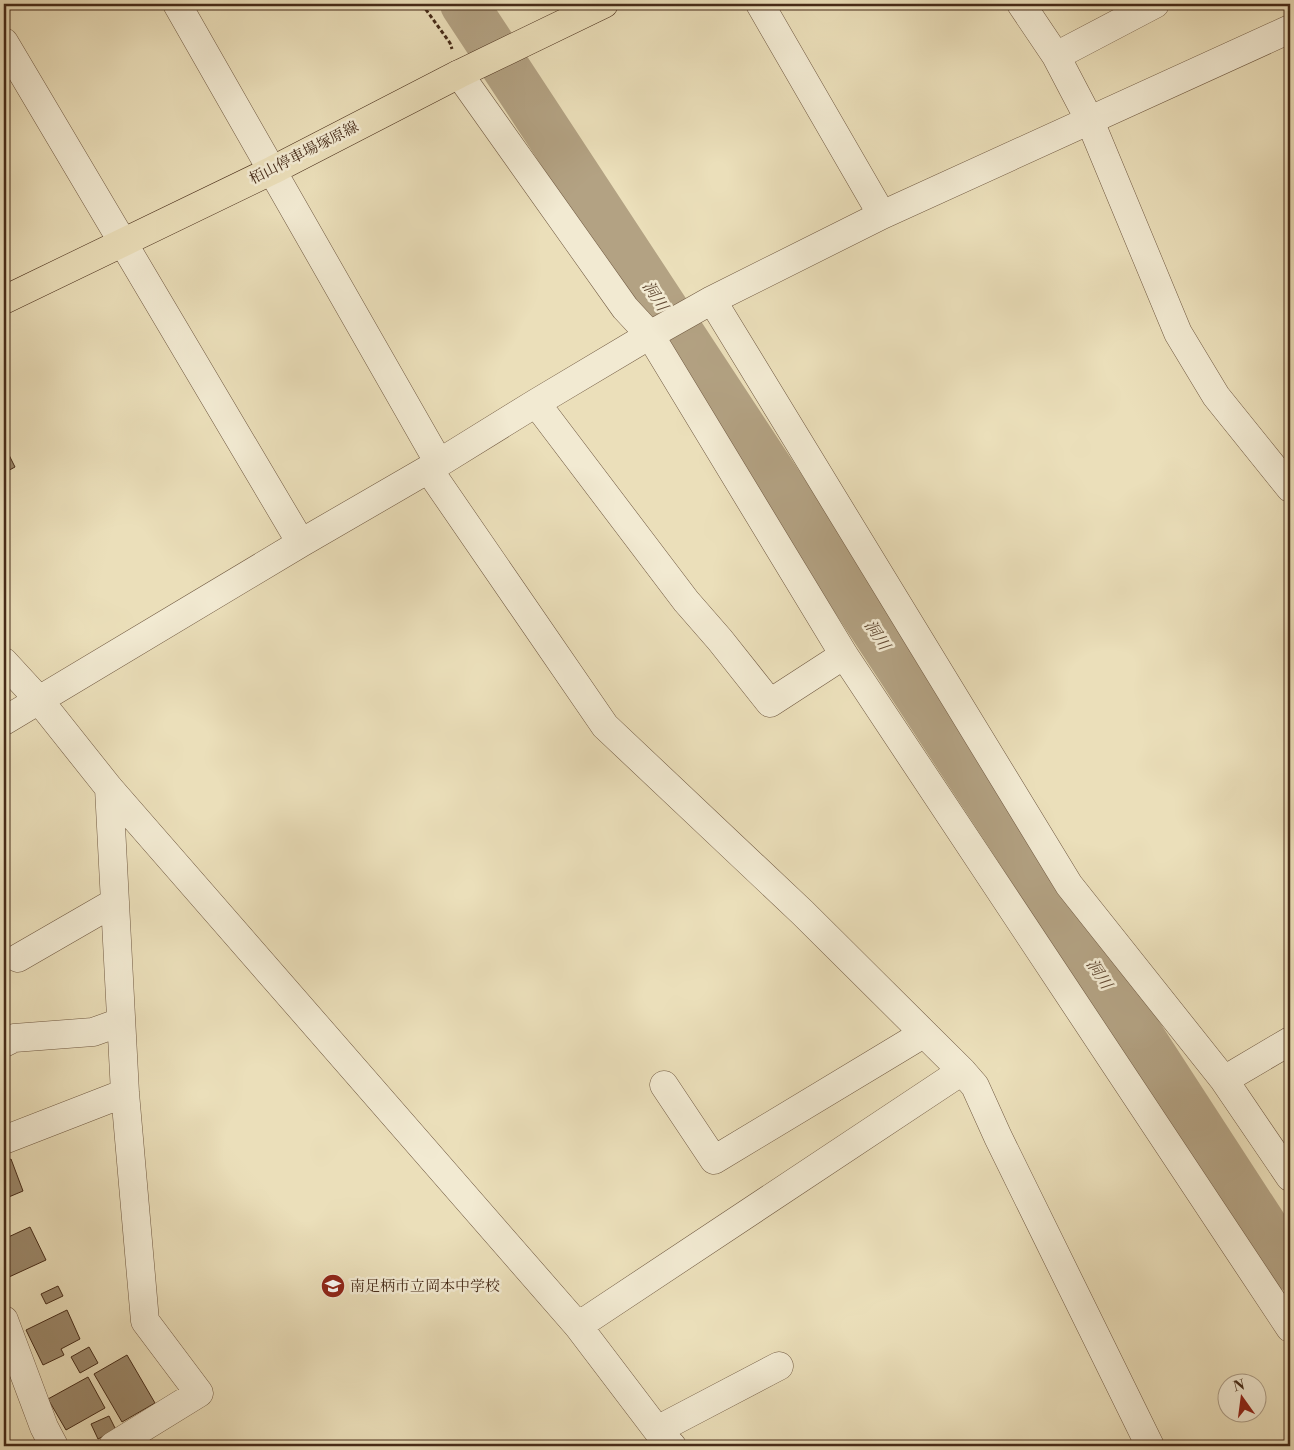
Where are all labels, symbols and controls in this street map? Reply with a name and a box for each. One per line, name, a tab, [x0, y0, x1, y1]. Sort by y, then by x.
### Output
street label: 栢山停車場塚原線	[246, 117, 362, 189]
water label: 洞川	[638, 277, 673, 317]
water label: 洞川	[860, 616, 895, 656]
water label: 洞川	[1082, 955, 1117, 995]
school or university icon: 南足柄市立岡本中学校	[320, 1273, 346, 1299]
place label: 南足柄市立岡本中学校	[350, 1277, 500, 1296]
north arrow	[1216, 1372, 1266, 1422]
text: N	[1232, 1376, 1247, 1396]

